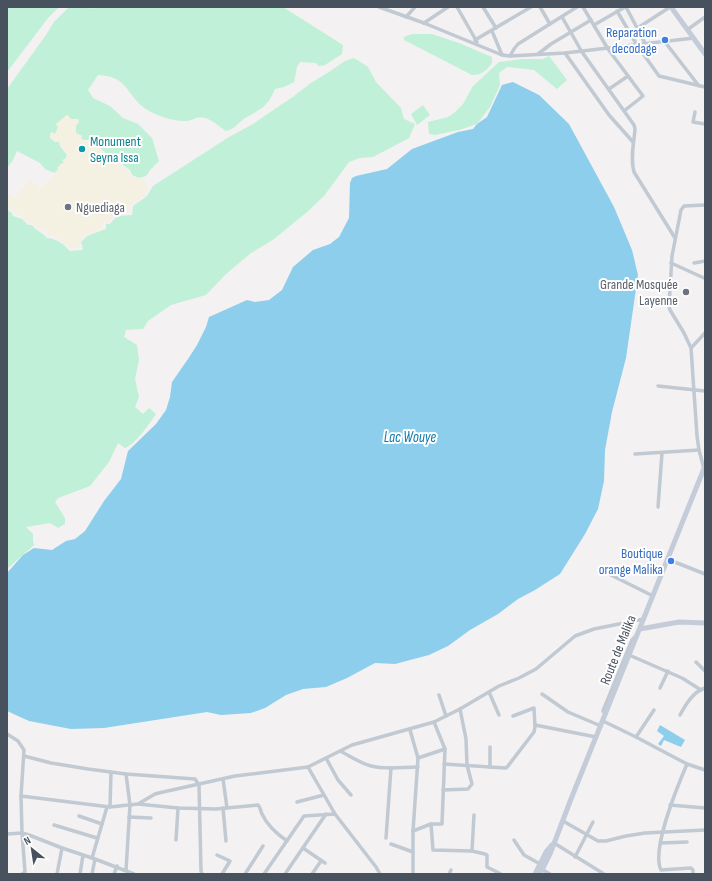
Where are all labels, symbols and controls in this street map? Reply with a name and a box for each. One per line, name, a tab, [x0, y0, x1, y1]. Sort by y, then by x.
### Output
place label: Reparation decodage	[606, 24, 657, 57]
marker: Reparation decodage	[660, 35, 670, 45]
place label: Monument Seyna Issa	[90, 133, 141, 166]
marker: Monument Seyna Issa	[77, 144, 87, 154]
place label: Nguediaga	[76, 199, 125, 216]
marker: Nguediaga	[63, 202, 73, 212]
place label: Grande Mosquée Layenne	[600, 276, 678, 309]
marker: Grande Mosquée Layenne	[681, 287, 691, 297]
water label: Lac Wouye	[384, 428, 436, 447]
place label: Boutique orange Malika	[599, 545, 663, 578]
marker: Boutique orange Malika	[666, 556, 676, 566]
street label: Route de Malika	[596, 613, 640, 687]
north arrow	[12, 829, 52, 869]
text: N	[21, 834, 33, 848]

